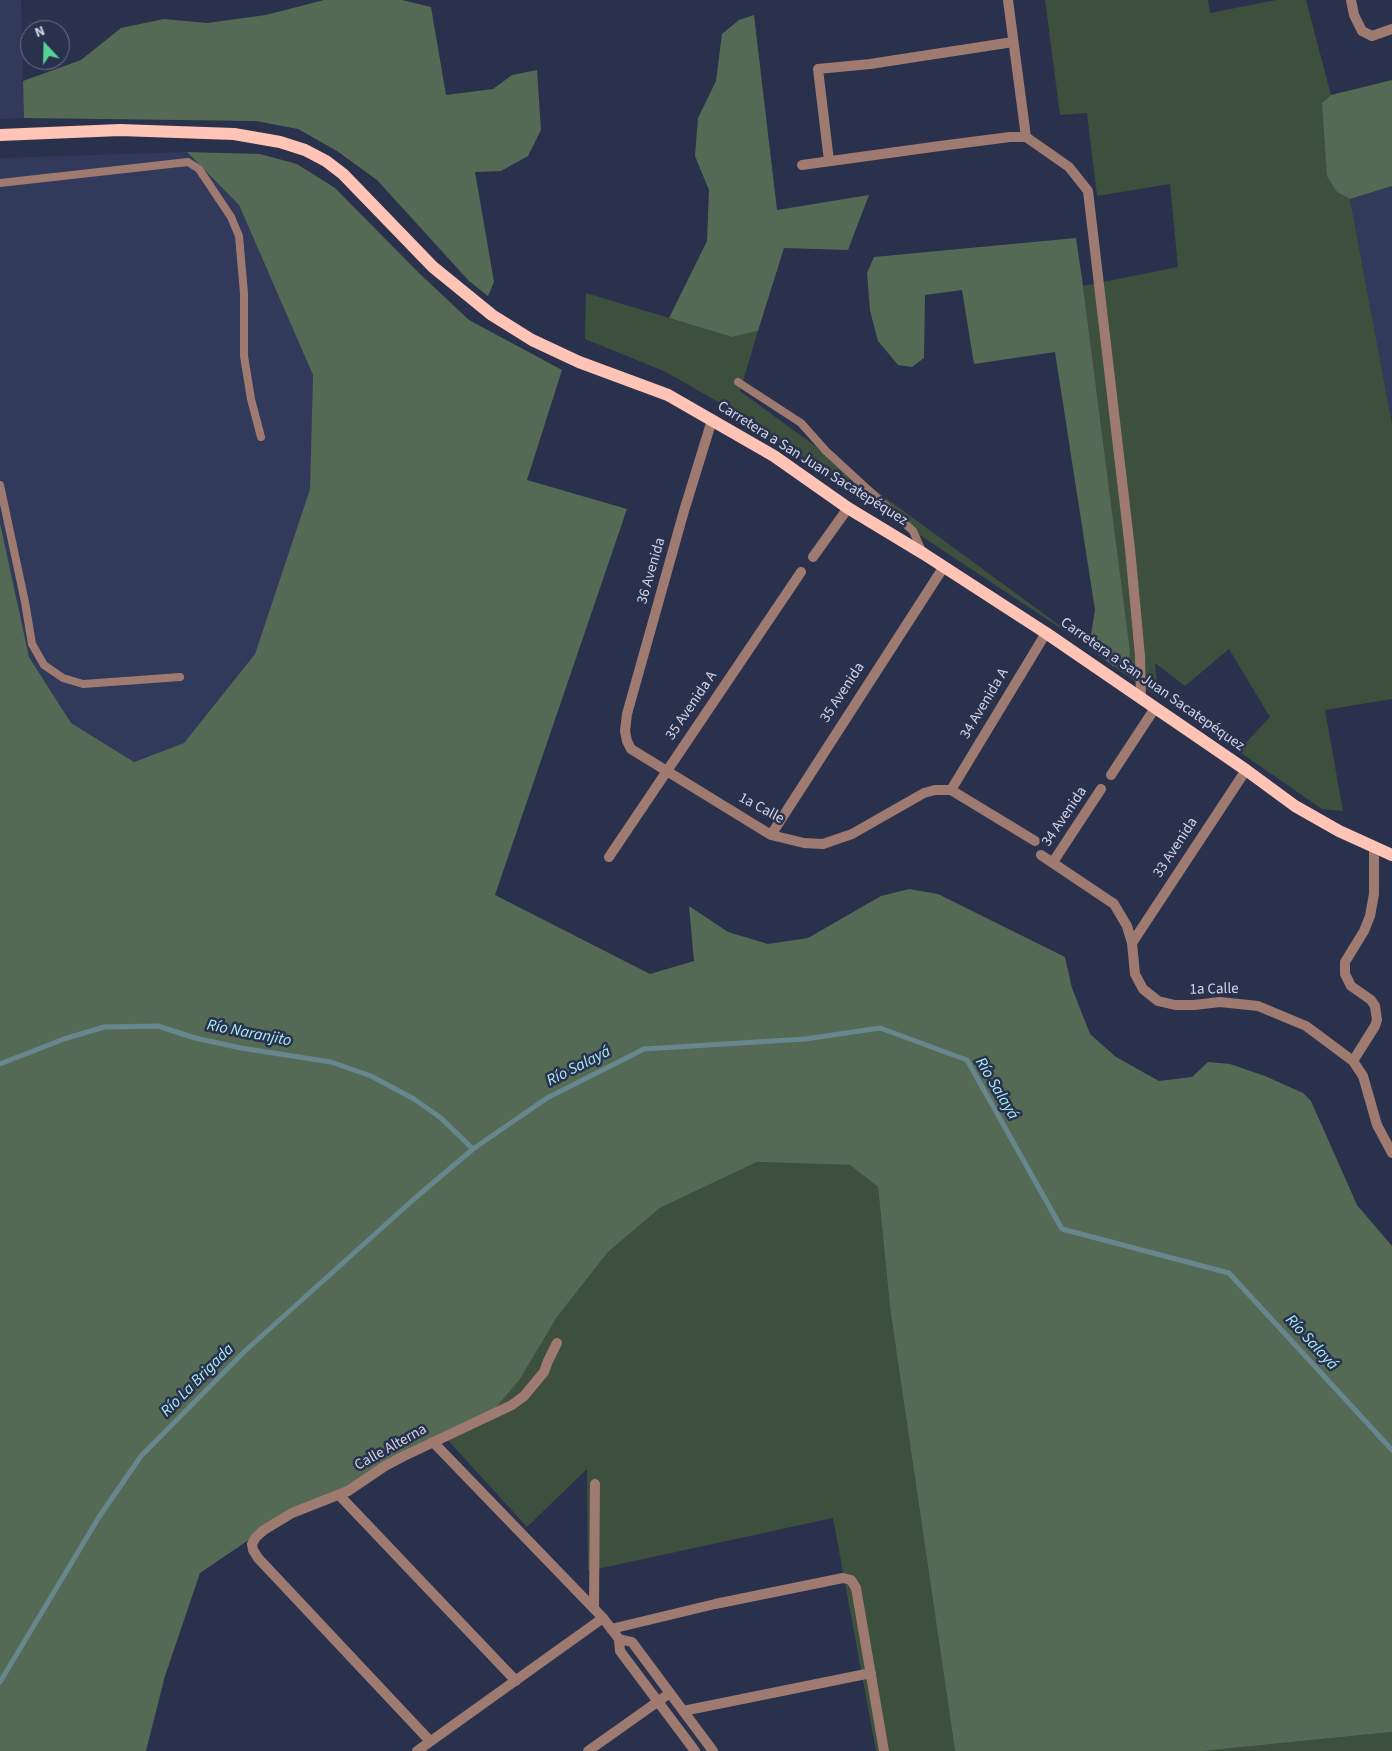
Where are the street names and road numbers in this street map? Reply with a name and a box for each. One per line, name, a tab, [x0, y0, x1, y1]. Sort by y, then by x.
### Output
street label: Carretera a San Juan Sacatepéquez	[714, 398, 910, 530]
street label: 36 Avenida	[634, 536, 670, 606]
street label: Carretera a San Juan Sacatepéquez	[1056, 614, 1248, 756]
street label: 35 Avenida	[817, 660, 869, 726]
street label: 34 Avenida A	[957, 665, 1013, 743]
street label: 35 Avenida A	[662, 668, 722, 744]
street label: 34 Avenida	[1038, 784, 1092, 850]
street label: 1a Calle	[735, 789, 787, 829]
street label: 33 Avenida	[1150, 815, 1202, 881]
street label: 1a Calle	[1189, 981, 1239, 999]
street label: Calle Alterna	[352, 1421, 430, 1475]

